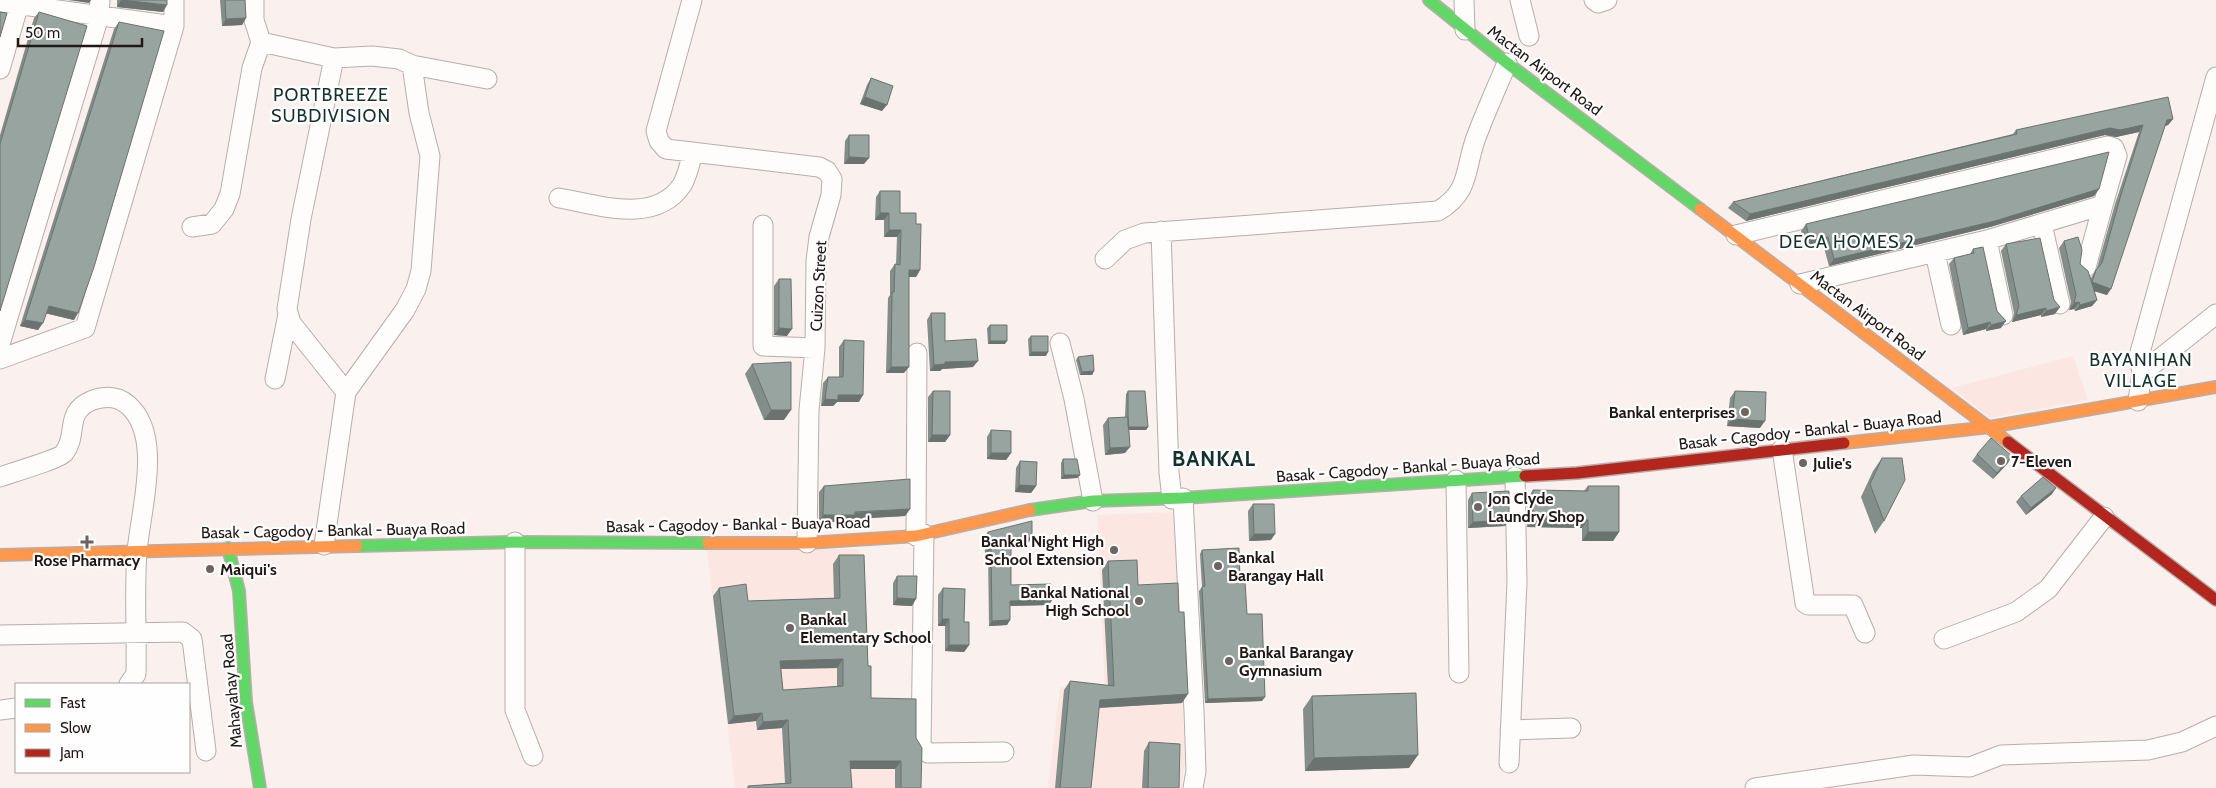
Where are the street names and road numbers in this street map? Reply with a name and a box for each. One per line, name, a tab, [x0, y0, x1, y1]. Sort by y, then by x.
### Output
street label: Mactan Airport Road	[1484, 21, 1606, 120]
street label: Cuizon Street	[807, 239, 830, 332]
street label: Mactan Airport Road	[1807, 266, 1929, 365]
street label: Basak - Cagodoy - Bankal - Buaya Road	[1678, 407, 1943, 454]
street label: Basak - Cagodoy - Bankal - Buaya Road	[1275, 449, 1541, 486]
street label: Basak - Cagodoy - Bankal - Buaya Road	[606, 513, 870, 536]
street label: Basak - Cagodoy - Bankal - Buaya Road	[201, 519, 465, 542]
street label: Mahayahay Road	[217, 633, 246, 749]

